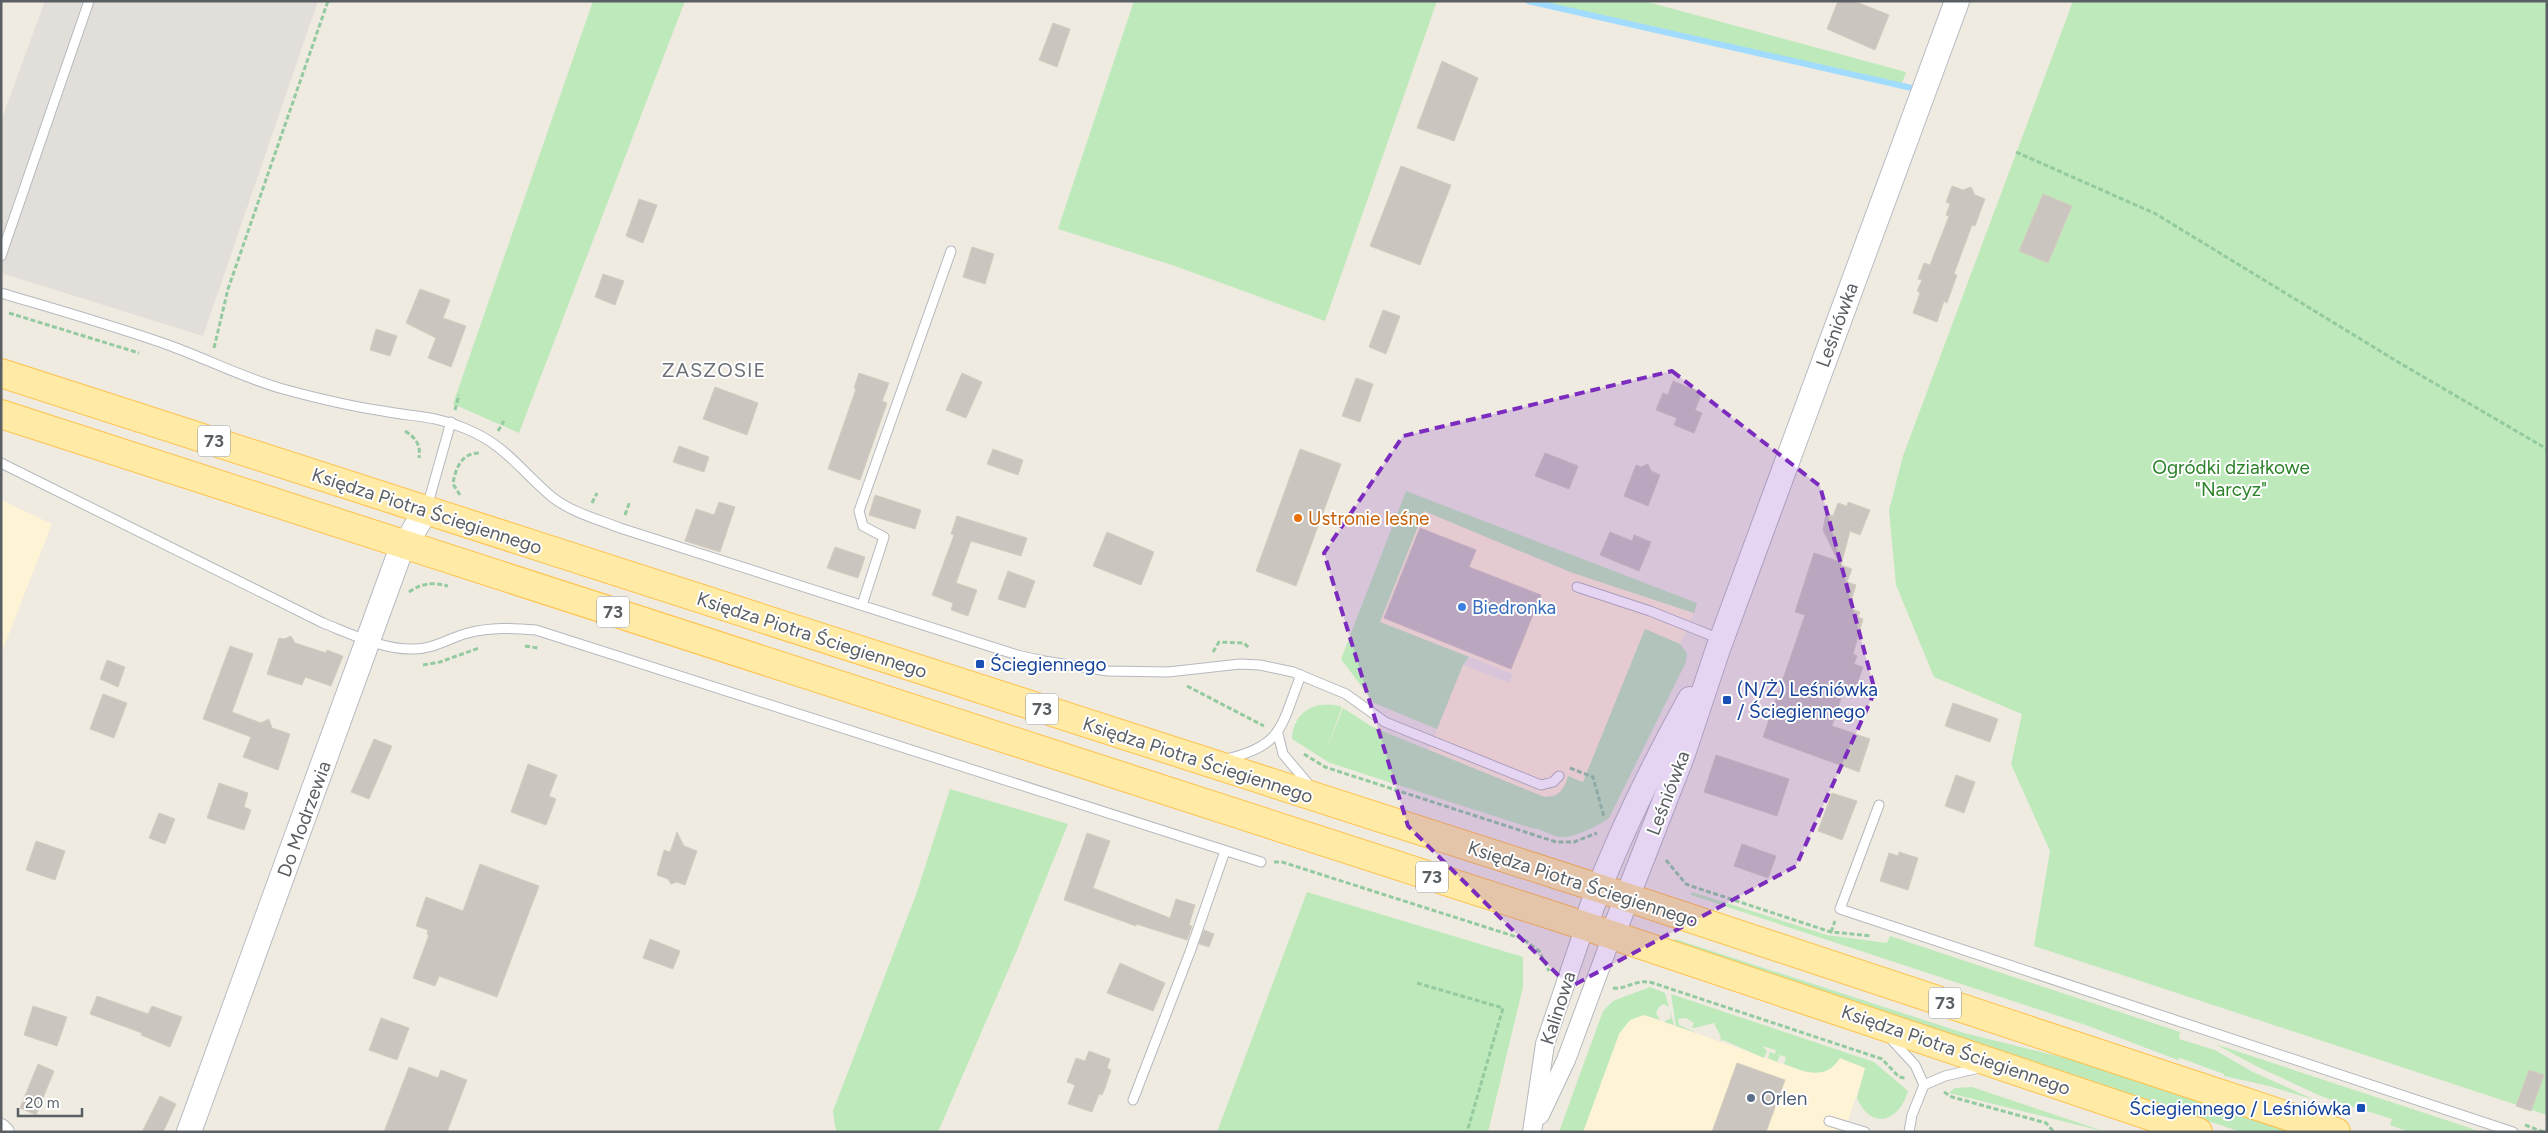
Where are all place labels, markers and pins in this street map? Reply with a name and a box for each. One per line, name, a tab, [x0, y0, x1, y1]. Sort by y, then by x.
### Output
place label: Ustronie leśne	[1308, 507, 1429, 530]
marker: Ustronie leśne	[1292, 512, 1304, 524]
place label: Biedronka	[1472, 596, 1556, 619]
marker: Biedronka	[1456, 601, 1468, 613]
place label: Ściegiennego	[990, 653, 1106, 676]
marker: Ściegiennego	[974, 658, 986, 670]
place label: (N/Ż) Leśniówka / Ściegiennego	[1737, 678, 1878, 723]
marker: (N/Ż) Leśniówka / Ściegiennego	[1721, 694, 1733, 706]
place label: Orlen	[1761, 1087, 1807, 1110]
marker: Orlen	[1745, 1092, 1757, 1104]
place label: Ściegiennego / Leśniówka	[2129, 1097, 2351, 1120]
marker: Ściegiennego / Leśniówka	[2355, 1102, 2367, 1114]

